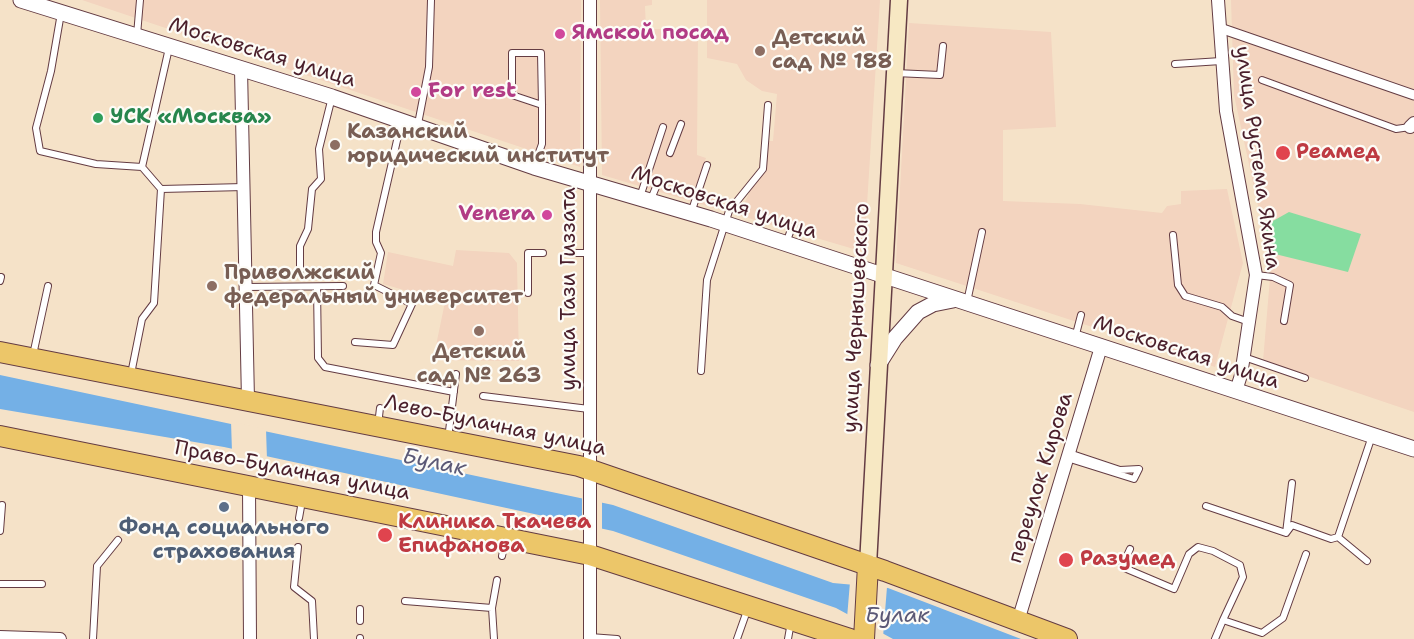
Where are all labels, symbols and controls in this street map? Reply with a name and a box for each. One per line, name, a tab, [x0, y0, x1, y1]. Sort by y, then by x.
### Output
street label: Московская улица	[166, 13, 358, 93]
place label: Ямской посад	[572, 21, 729, 47]
place label: Детский сад № 188	[772, 26, 892, 76]
marker: Ямской посад	[553, 27, 567, 41]
marker: Детский сад № 188	[753, 44, 767, 58]
street label: улица Рустема Яхина	[1229, 44, 1285, 272]
place label: For rest	[428, 79, 516, 105]
marker: For rest	[409, 85, 423, 99]
place label: УСК «Москва»	[110, 105, 272, 131]
marker: УСК «Москва»	[91, 111, 105, 125]
place label: Казанский юридический институт	[347, 120, 609, 170]
marker: Казанский юридический институт	[328, 138, 342, 152]
place label: Реамед	[1296, 140, 1380, 166]
marker: Реамед	[1274, 144, 1292, 162]
street label: Московская улица	[628, 161, 820, 245]
street label: улица Тази Гиззата	[557, 187, 583, 391]
place label: Venera	[458, 202, 535, 228]
street label: улица Чернышевского	[838, 202, 876, 434]
marker: Venera	[540, 208, 554, 222]
place label: Приволжский федеральный университет	[224, 261, 523, 311]
marker: Приволжский федеральный университет	[205, 279, 219, 293]
street label: Московская улица	[1090, 311, 1282, 395]
marker: Детский сад № 263	[472, 324, 486, 338]
place label: Детский сад № 263	[417, 340, 541, 390]
street label: Лево-Булачная улица	[382, 390, 608, 462]
street label: переулок Кирова	[1003, 390, 1079, 566]
street label: Право-Булачная улица	[172, 436, 412, 506]
water label: Булак	[400, 443, 468, 483]
marker: Фонд социального страхования	[217, 500, 231, 514]
place label: Клиника Ткачева Епифанова	[398, 510, 591, 560]
place label: Фонд социального страхования	[119, 516, 329, 566]
marker: Клиника Ткачева Епифанова	[376, 526, 394, 544]
place label: Разумед	[1080, 547, 1175, 573]
marker: Разумед	[1057, 551, 1075, 569]
water label: Булак	[865, 603, 929, 629]

